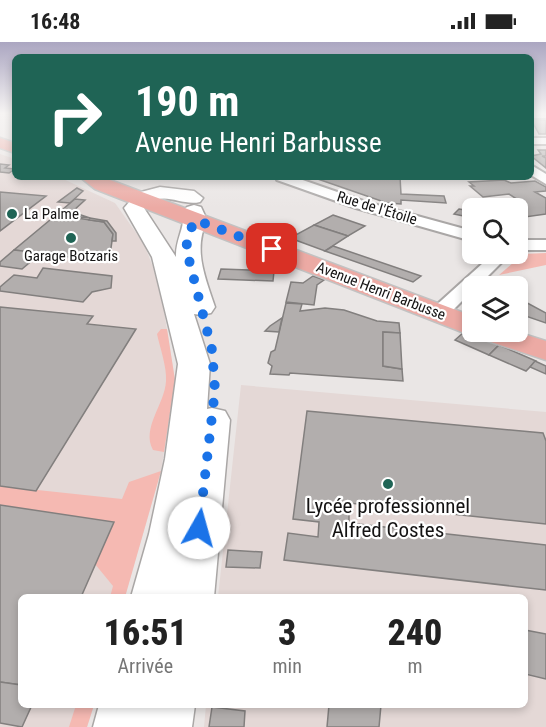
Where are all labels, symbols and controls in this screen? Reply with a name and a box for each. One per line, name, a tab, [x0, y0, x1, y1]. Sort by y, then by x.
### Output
text: 16:48	[30, 9, 81, 34]
text: 190 m	[135, 77, 240, 126]
icon: right	[36, 78, 114, 156]
text: Avenue Henri Barbusse	[135, 127, 382, 159]
street label: Rue de l'Étoile	[335, 187, 419, 229]
map controls	[462, 198, 528, 342]
button: search	[462, 198, 528, 264]
place label: La Palme	[24, 205, 79, 223]
marker: La Palme	[5, 207, 19, 221]
pin	[246, 223, 297, 274]
marker: Garage Botzaris	[64, 231, 78, 245]
icon: arrive	[255, 232, 288, 265]
place label: Garage Botzaris	[24, 247, 118, 265]
street label: Avenue Henri Barbusse	[314, 258, 448, 324]
button: layers	[462, 276, 528, 342]
marker: Lycée professionnel Alfred Costes	[381, 477, 395, 491]
place label: Lycée professionnel Alfred Costes	[306, 494, 470, 542]
position arrow	[167, 496, 231, 560]
text: 16:51	[104, 612, 187, 654]
text: 3	[278, 612, 296, 654]
text: 240	[387, 612, 442, 654]
text: Arrivée	[118, 654, 173, 678]
text: min	[273, 654, 302, 678]
text: m	[407, 654, 422, 678]

